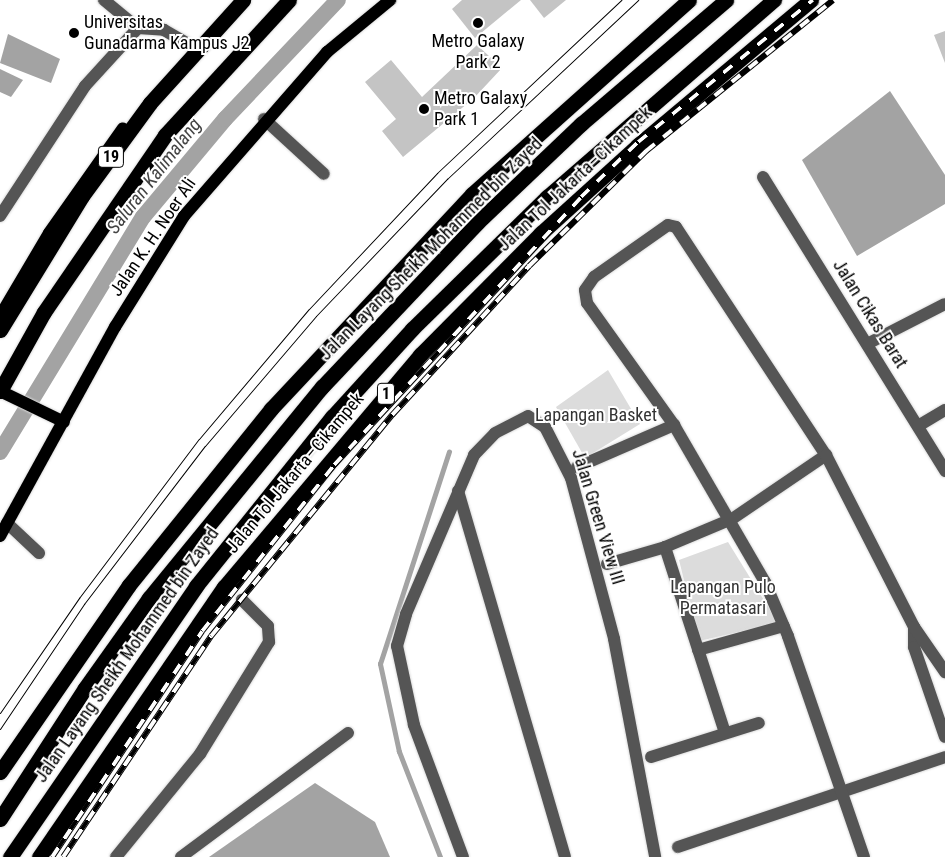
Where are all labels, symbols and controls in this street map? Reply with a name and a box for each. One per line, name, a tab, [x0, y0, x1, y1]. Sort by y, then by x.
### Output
place label: Universitas Gunadarma Kampus J2	[84, 12, 250, 54]
marker: Metro Galaxy Park 2	[472, 17, 484, 29]
marker: Universitas Gunadarma Kampus J2	[68, 27, 80, 39]
place label: Metro Galaxy Park 2	[431, 31, 525, 74]
place label: Metro Galaxy Park 1	[434, 88, 527, 130]
street label: Jalan Tol Jakarta–Cikampek	[493, 102, 657, 256]
marker: Metro Galaxy Park 1	[418, 103, 430, 115]
water label: Saluran Kalimalang	[102, 114, 206, 238]
street label: Jalan Layang Sheikh Mohammed bin Zayed	[315, 133, 547, 365]
road number: 19	[97, 144, 125, 170]
street label: Jalan K. H. Noer Ali	[105, 174, 201, 300]
street label: Jalan Cikas Barat	[828, 256, 912, 372]
road number: 1	[376, 380, 396, 408]
street label: Jalan Tol Jakarta–Cikampek	[221, 388, 369, 558]
park label: Lapangan Basket	[535, 404, 657, 426]
street label: Jalan Green View III	[567, 447, 629, 587]
street label: Jalan Layang Sheikh Mohammed bin Zayed	[30, 523, 224, 787]
park label: Lapangan Pulo Permatasari	[670, 577, 776, 620]

